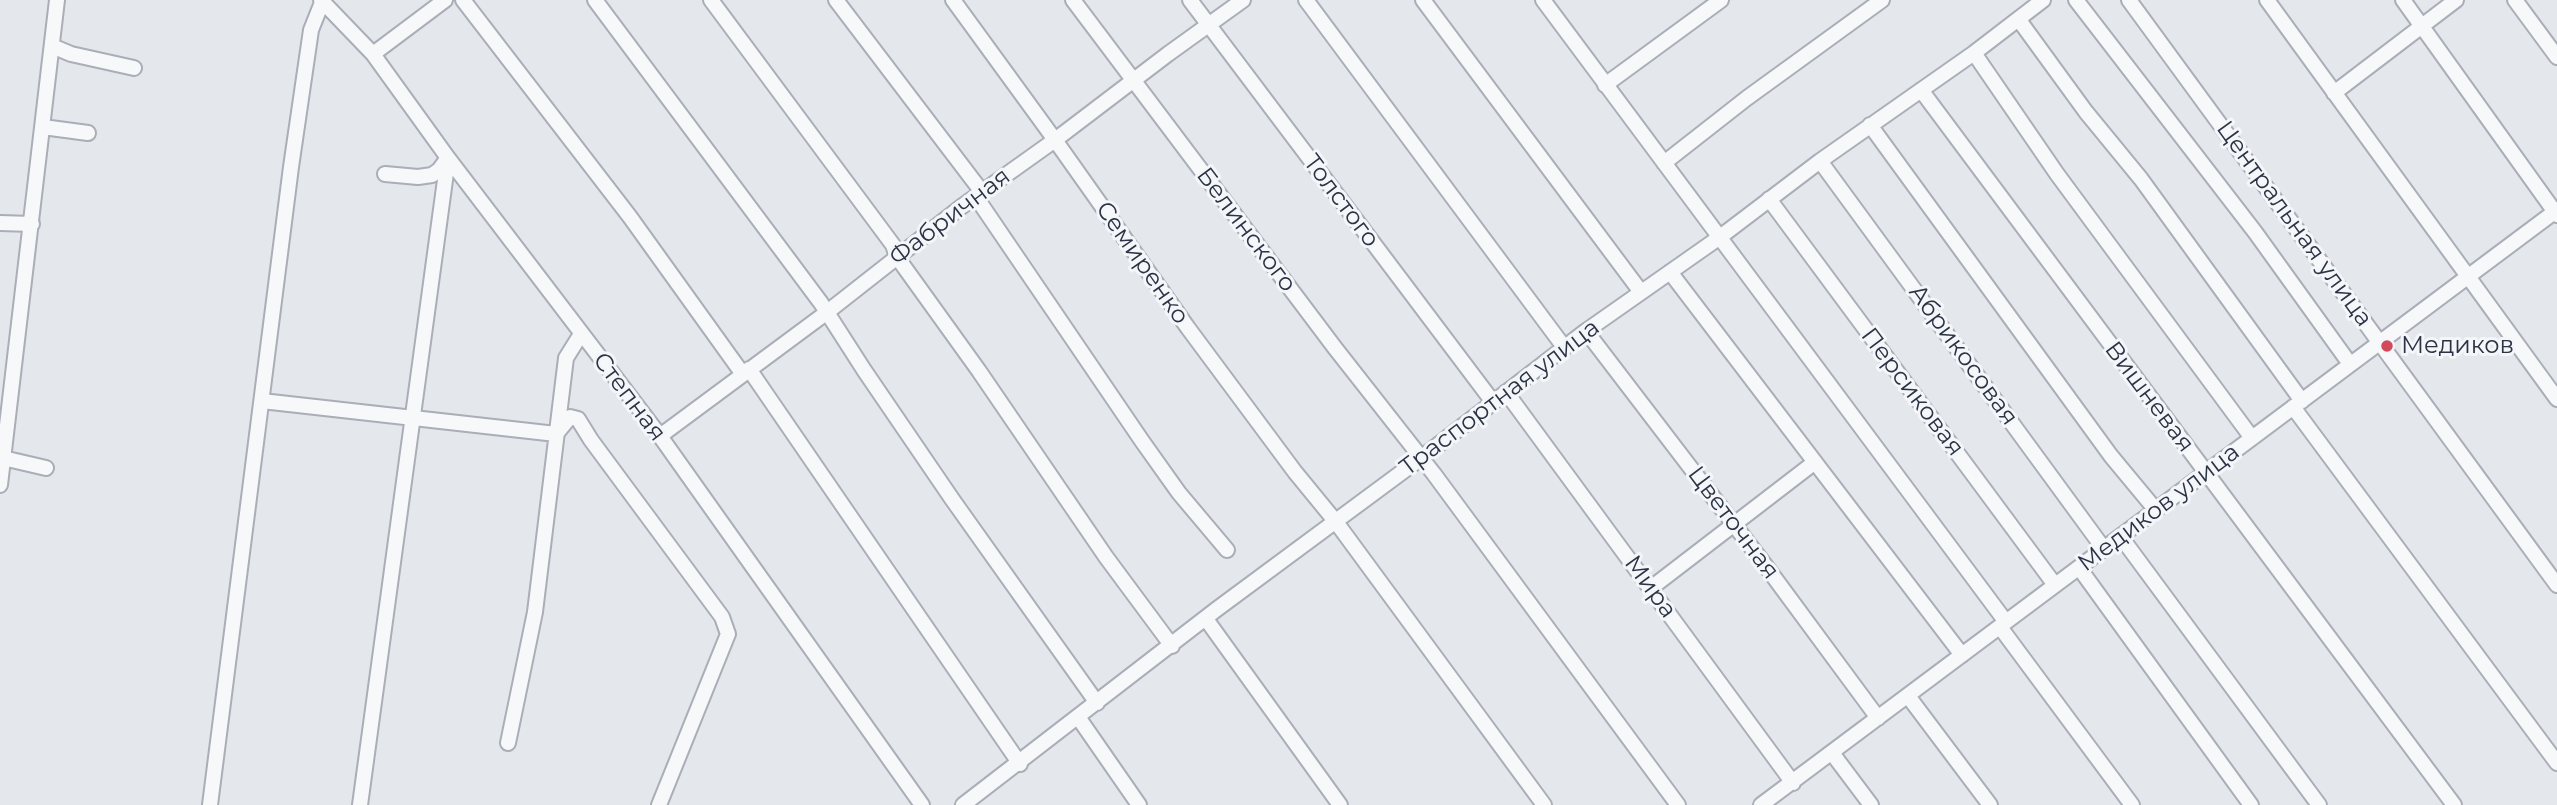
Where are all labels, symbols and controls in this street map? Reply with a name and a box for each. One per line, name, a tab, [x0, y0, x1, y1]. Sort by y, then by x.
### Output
street label: Центральная улица	[2210, 116, 2378, 332]
street label: Толстого	[1297, 149, 1385, 253]
street label: Фабричная	[884, 162, 1016, 272]
street label: Белинского	[1190, 162, 1302, 298]
street label: Семиренко	[1089, 196, 1195, 330]
street label: Абрикосовая	[1902, 279, 2024, 431]
street label: Траспортная улица	[1395, 314, 1605, 482]
street label: Персиковая	[1854, 322, 1970, 462]
place label: Медиков	[2401, 332, 2514, 360]
street label: Вишневая	[2098, 336, 2200, 458]
marker: Медиков	[2379, 338, 2395, 354]
street label: Степная	[586, 347, 672, 447]
street label: Медиков улица	[2073, 438, 2245, 578]
street label: Цветочная	[1681, 461, 1785, 585]
street label: Мира	[1618, 550, 1682, 624]

